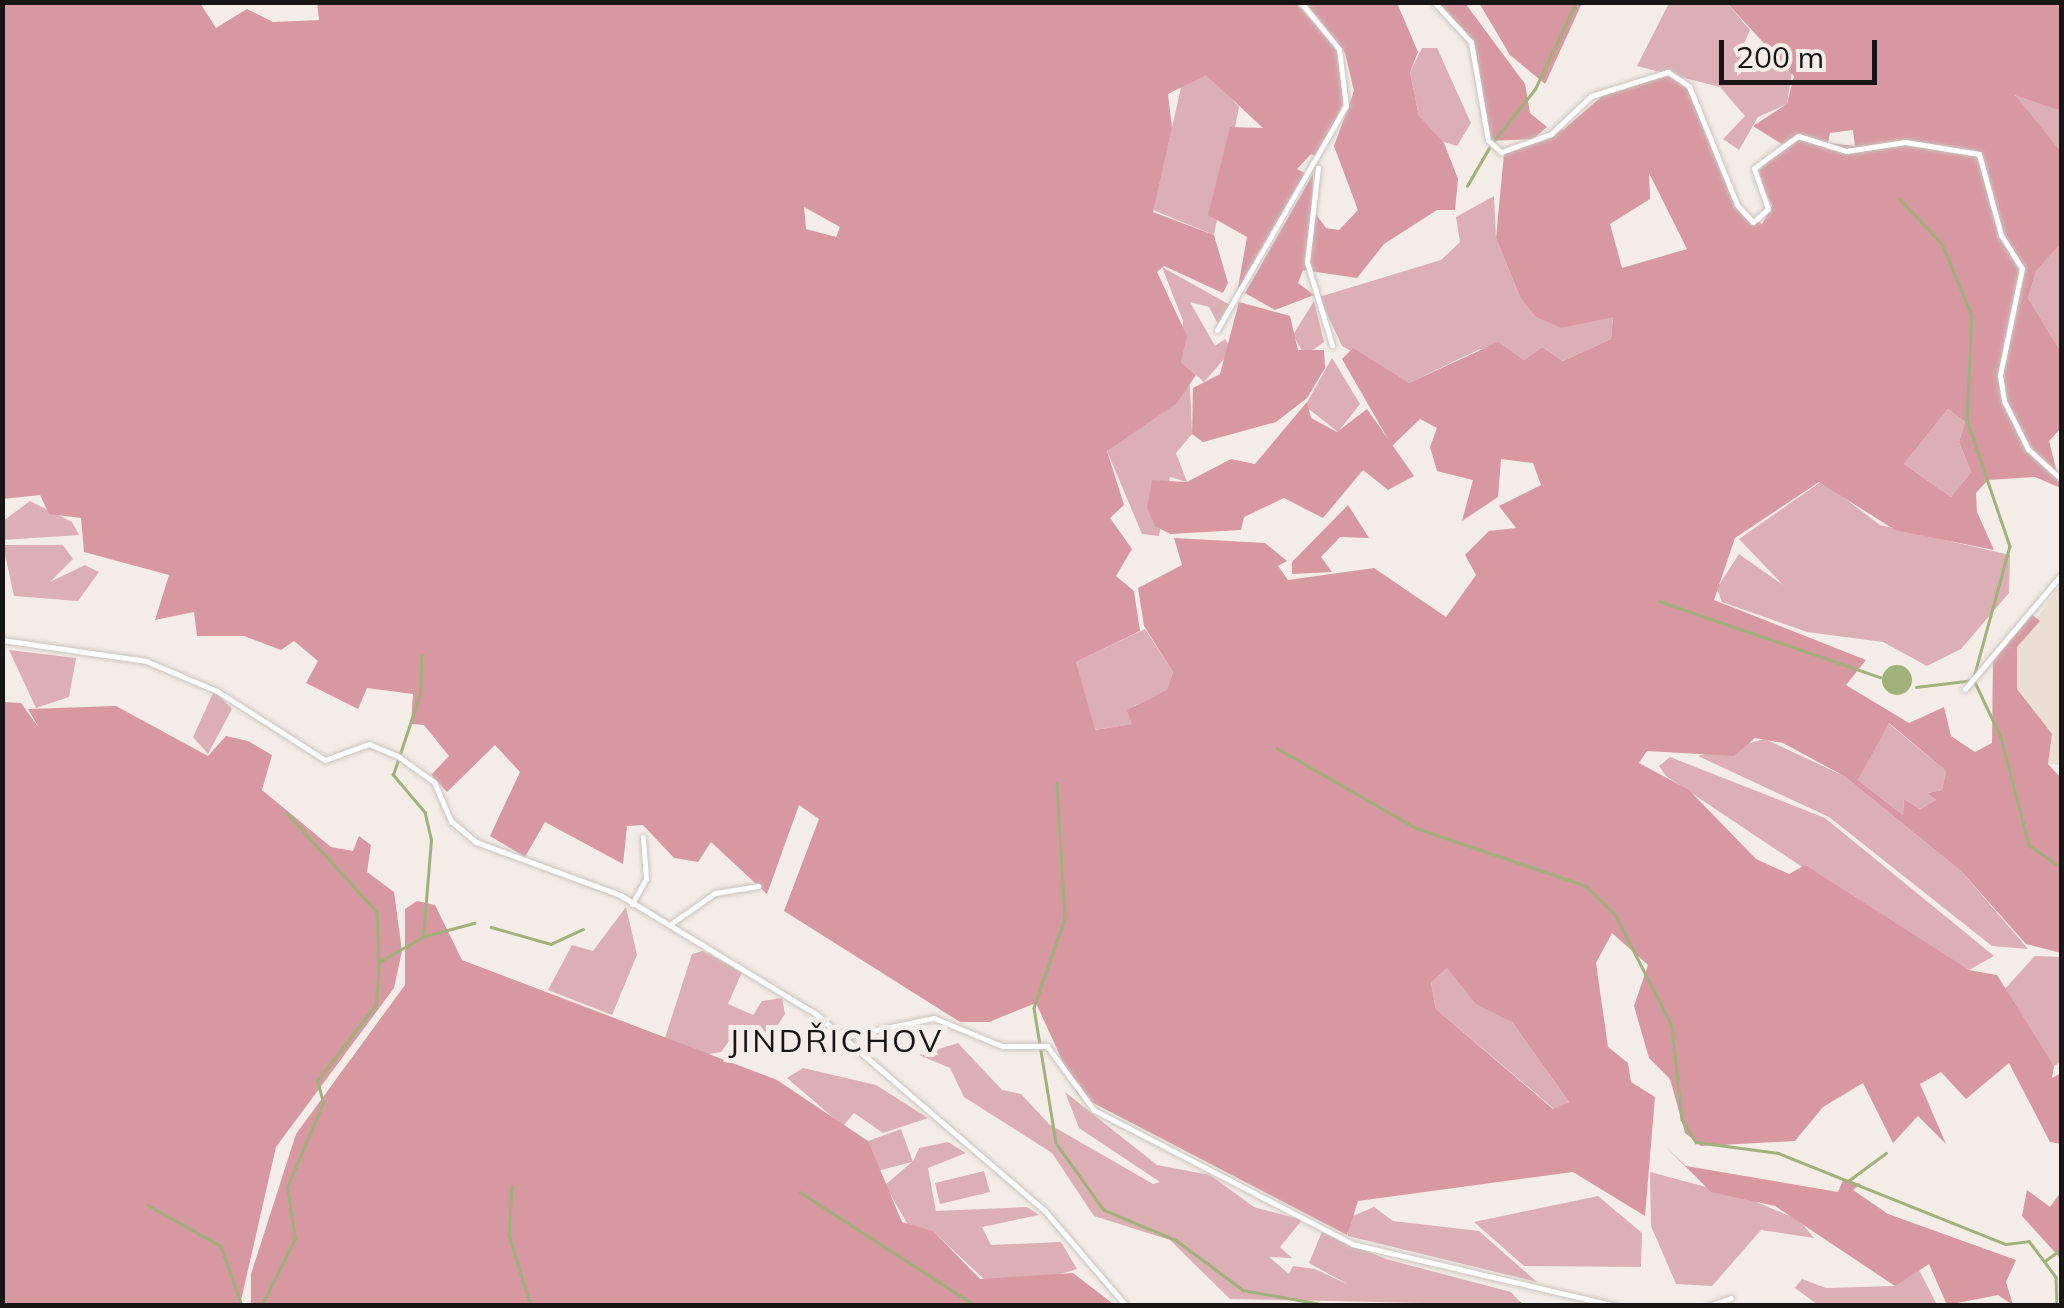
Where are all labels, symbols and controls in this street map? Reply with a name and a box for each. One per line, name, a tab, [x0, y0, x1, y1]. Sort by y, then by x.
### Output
scale bar	[1724, 20, 1882, 82]
text: 200 m	[1736, 38, 1824, 76]
district label: JINDŘICHOV	[729, 1021, 943, 1059]

